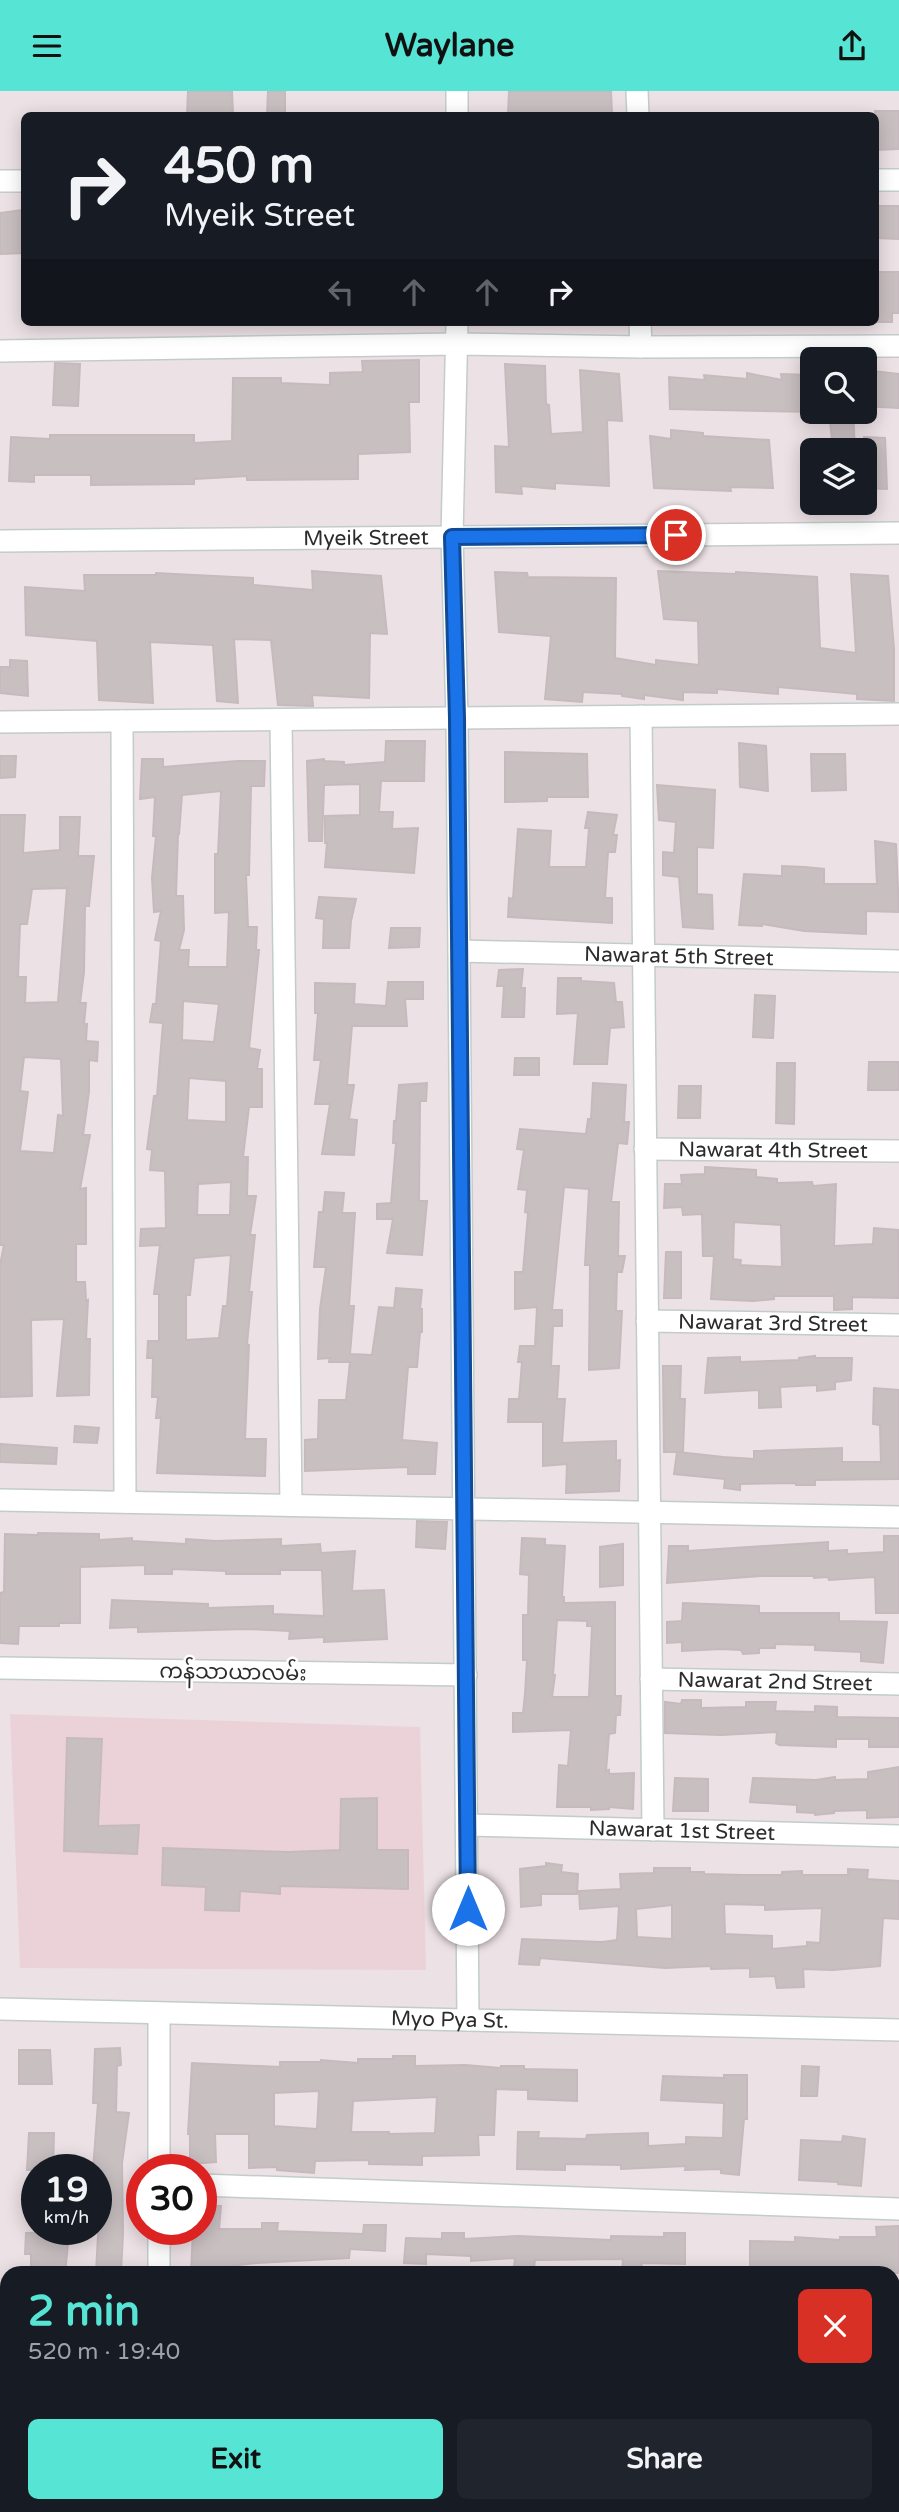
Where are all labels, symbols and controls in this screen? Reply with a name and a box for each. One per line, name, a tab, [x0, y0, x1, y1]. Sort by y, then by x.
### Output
icon: menu	[28, 27, 66, 65]
text: Waylane	[385, 27, 514, 65]
icon: share	[833, 27, 871, 65]
text: 450 m	[164, 137, 314, 196]
icon: right	[49, 140, 140, 231]
text: Myeik Street	[164, 197, 355, 235]
icon: left	[322, 273, 360, 311]
icon: ahead	[395, 273, 433, 311]
icon: ahead	[468, 273, 506, 311]
icon: right	[541, 273, 579, 311]
map controls	[800, 347, 877, 515]
button: search	[800, 347, 877, 424]
button: layers	[800, 438, 877, 515]
pin	[646, 505, 706, 565]
icon: arrive	[657, 516, 695, 554]
street label: Myeik Street	[303, 525, 429, 551]
street label: Nawarat 5th Street	[584, 942, 774, 971]
street label: Nawarat 4th Street	[678, 1137, 868, 1164]
street label: Nawarat 3rd Street	[678, 1309, 868, 1338]
street label: ကန်သာယာလမ်း	[159, 1655, 307, 1690]
street label: Nawarat 2nd Street	[677, 1668, 873, 1696]
street label: Nawarat 1st Street	[588, 1816, 776, 1846]
position arrow	[431, 1872, 505, 1946]
street label: Myo Pya St.	[391, 2006, 509, 2034]
speed limit sign: 30	[126, 2154, 217, 2245]
text: 19	[45, 2169, 88, 2211]
text: km/h	[44, 2206, 89, 2228]
text: 2 min	[28, 2286, 140, 2337]
button: close	[798, 2289, 872, 2363]
text: 520 m · 19:40	[28, 2338, 180, 2366]
button: Exit	[28, 2419, 443, 2499]
button: Share	[457, 2419, 872, 2499]

